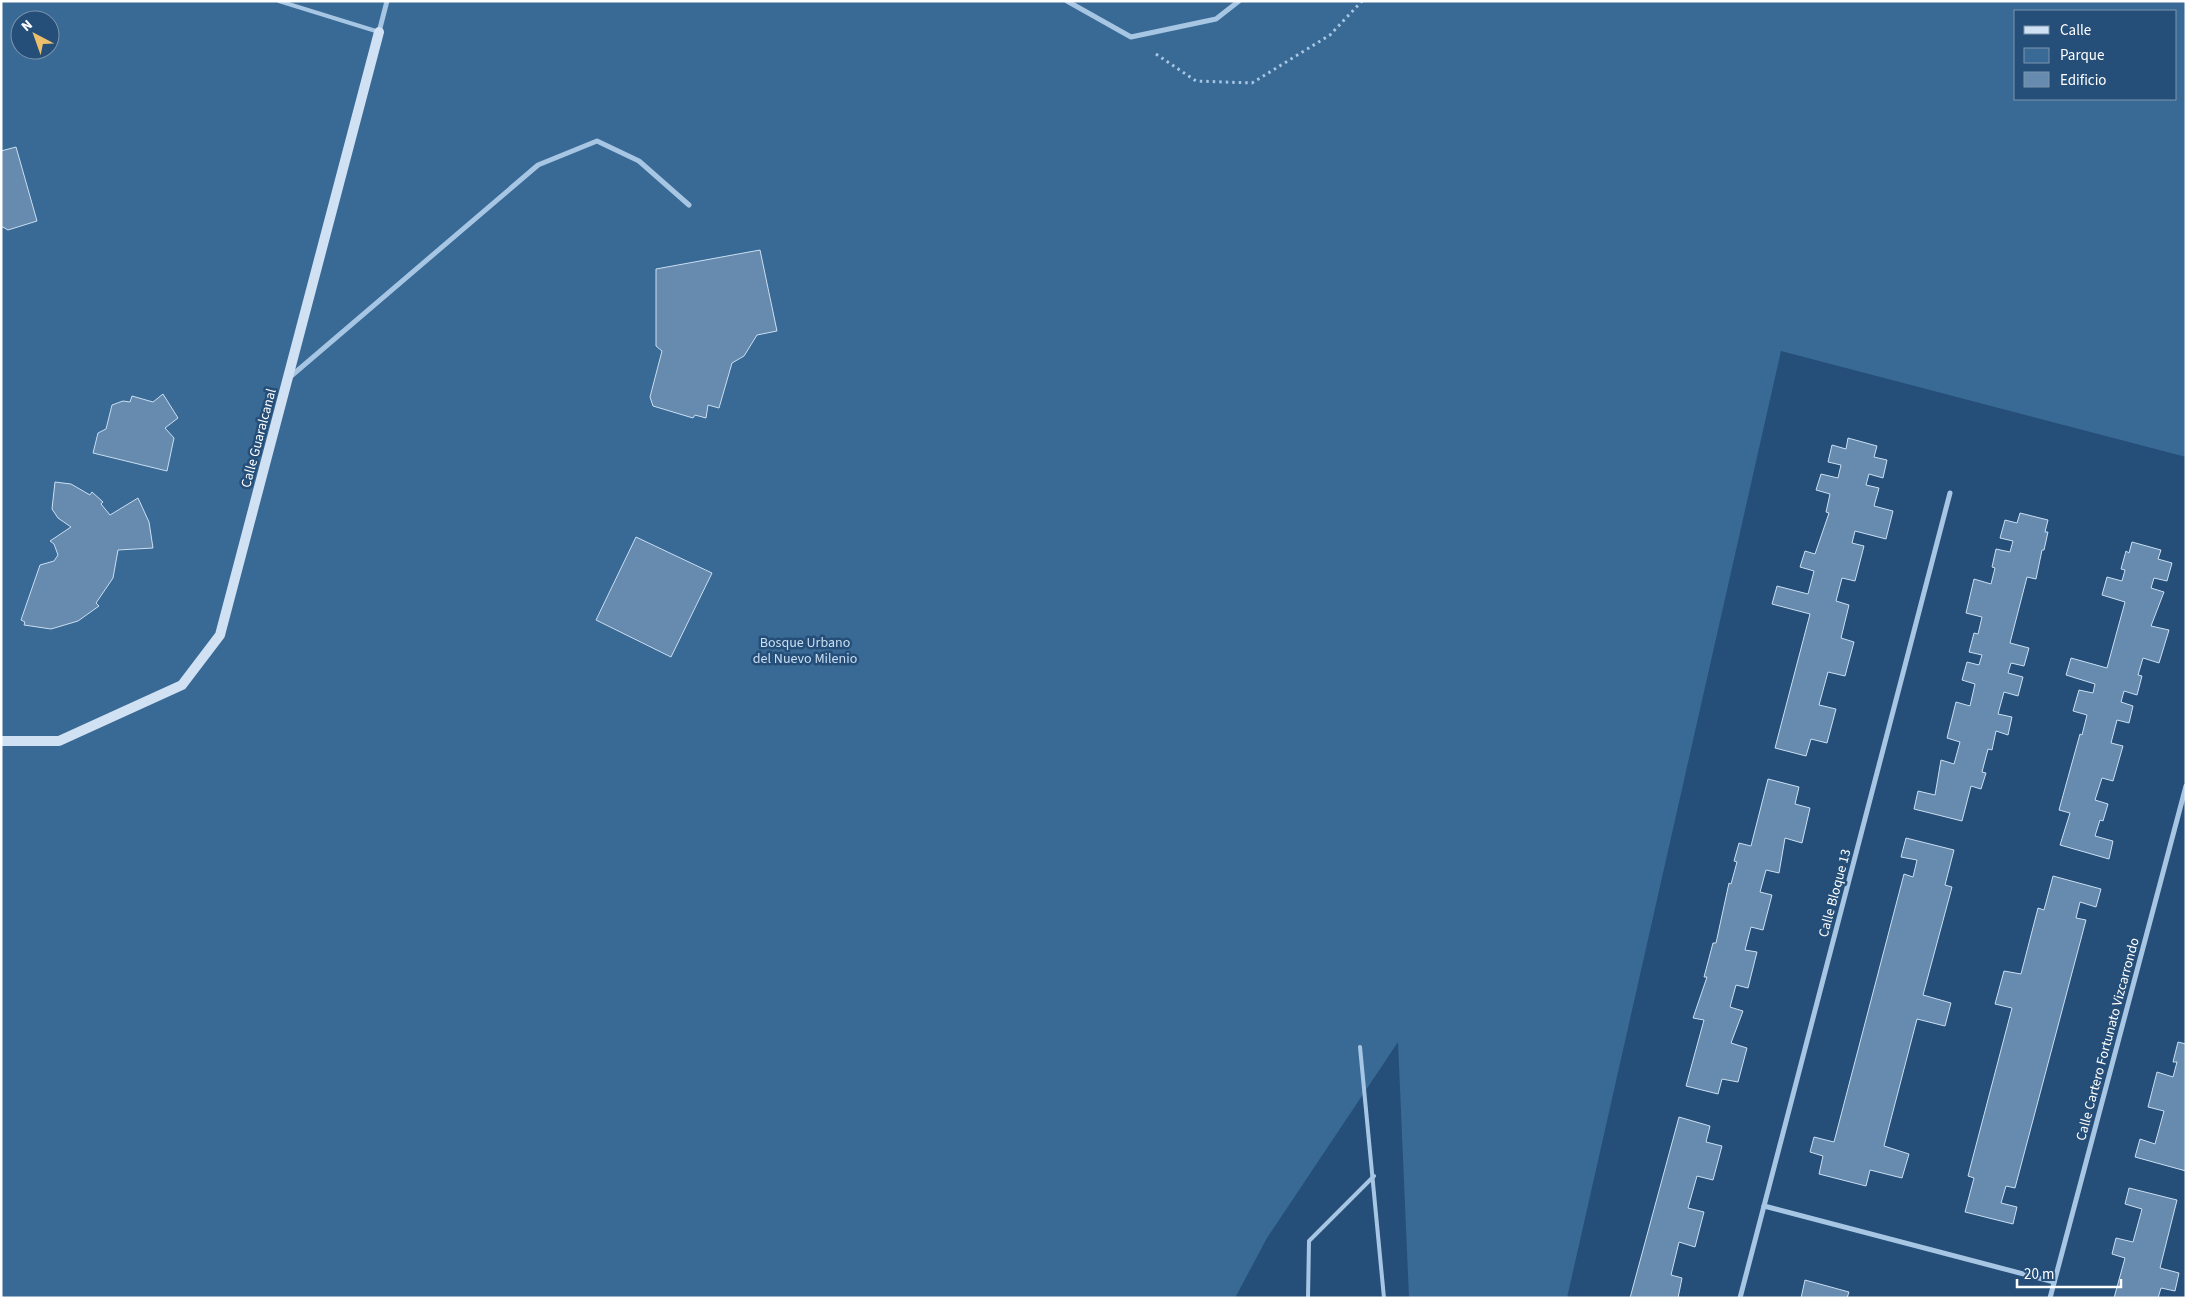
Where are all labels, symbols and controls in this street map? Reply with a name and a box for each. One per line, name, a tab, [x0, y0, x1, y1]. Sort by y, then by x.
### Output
north arrow	[10, 10, 60, 60]
legend	[2014, 10, 2177, 100]
text: N	[17, 15, 37, 37]
text: Calle	[2060, 20, 2091, 41]
text: Parque	[2060, 45, 2104, 66]
text: Edificio	[2060, 70, 2107, 91]
street label: Calle Guaralcanal	[236, 386, 282, 490]
park label: Bosque Urbano del Nuevo Milenio	[753, 633, 857, 669]
street label: Calle Bloque 13	[1814, 847, 1856, 939]
street label: Calle Cartero Fortunato Vizcarrondo	[2071, 936, 2145, 1143]
scale bar	[2017, 1256, 2121, 1288]
text: 20 m	[2024, 1264, 2054, 1285]

